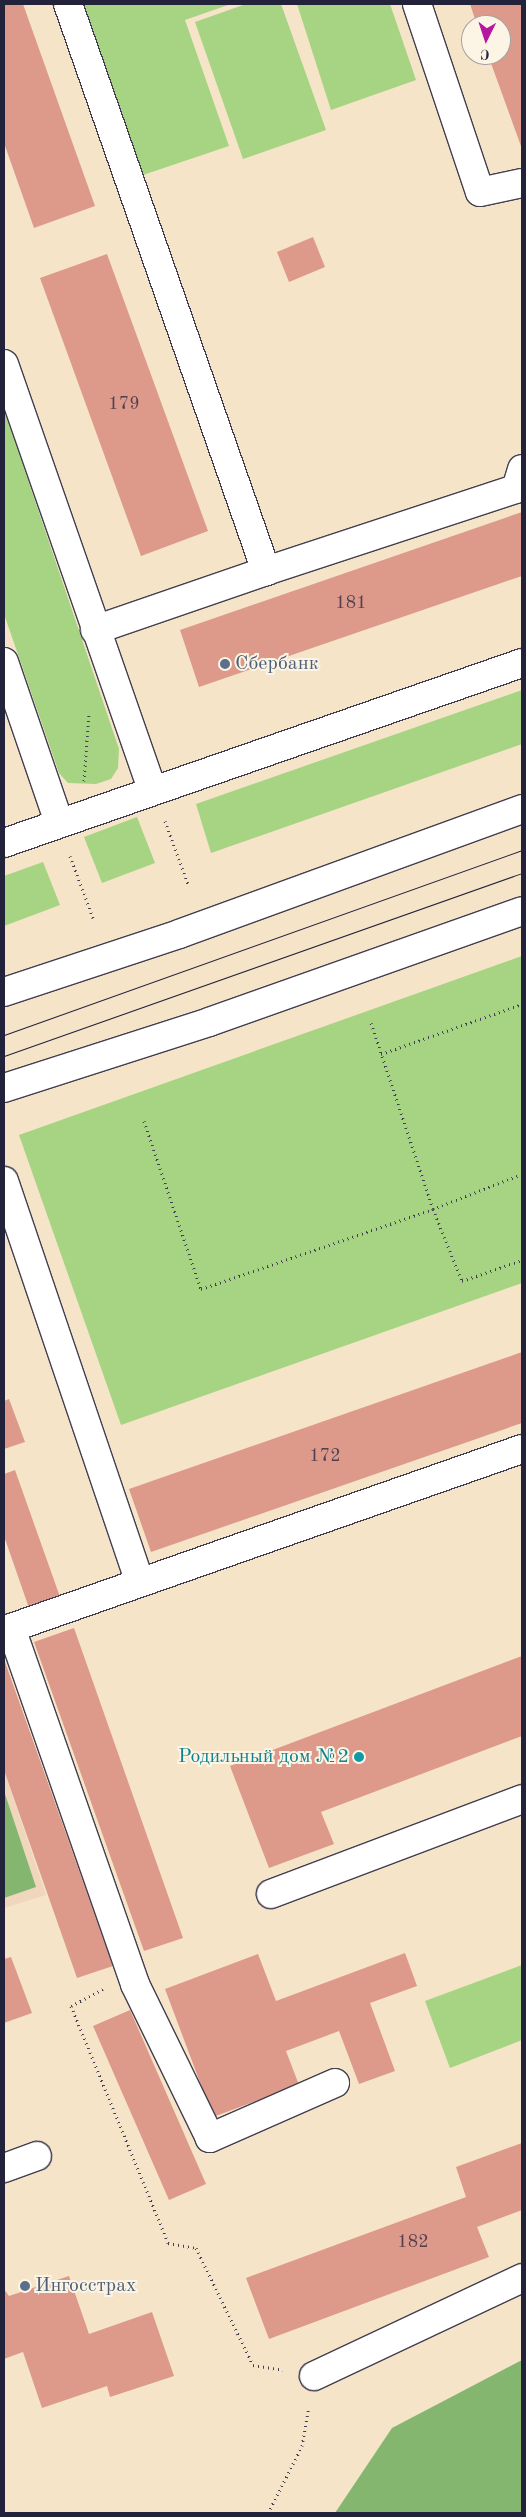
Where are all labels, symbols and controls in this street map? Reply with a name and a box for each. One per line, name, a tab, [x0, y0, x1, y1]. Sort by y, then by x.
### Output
north arrow	[461, 15, 511, 65]
text: С	[480, 47, 490, 61]
house number: 179	[108, 393, 140, 415]
house number: 181	[335, 592, 367, 614]
place label: Сбербанк	[235, 652, 319, 676]
marker: Сбербанк	[219, 658, 231, 670]
house number: 172	[309, 1445, 341, 1467]
place label: Родильный дом №2	[178, 1745, 349, 1769]
marker: Родильный дом №2	[353, 1751, 365, 1763]
house number: 182	[397, 2231, 429, 2253]
place label: Ингосстрах	[35, 2274, 136, 2298]
marker: Ингосстрах	[19, 2280, 31, 2292]

